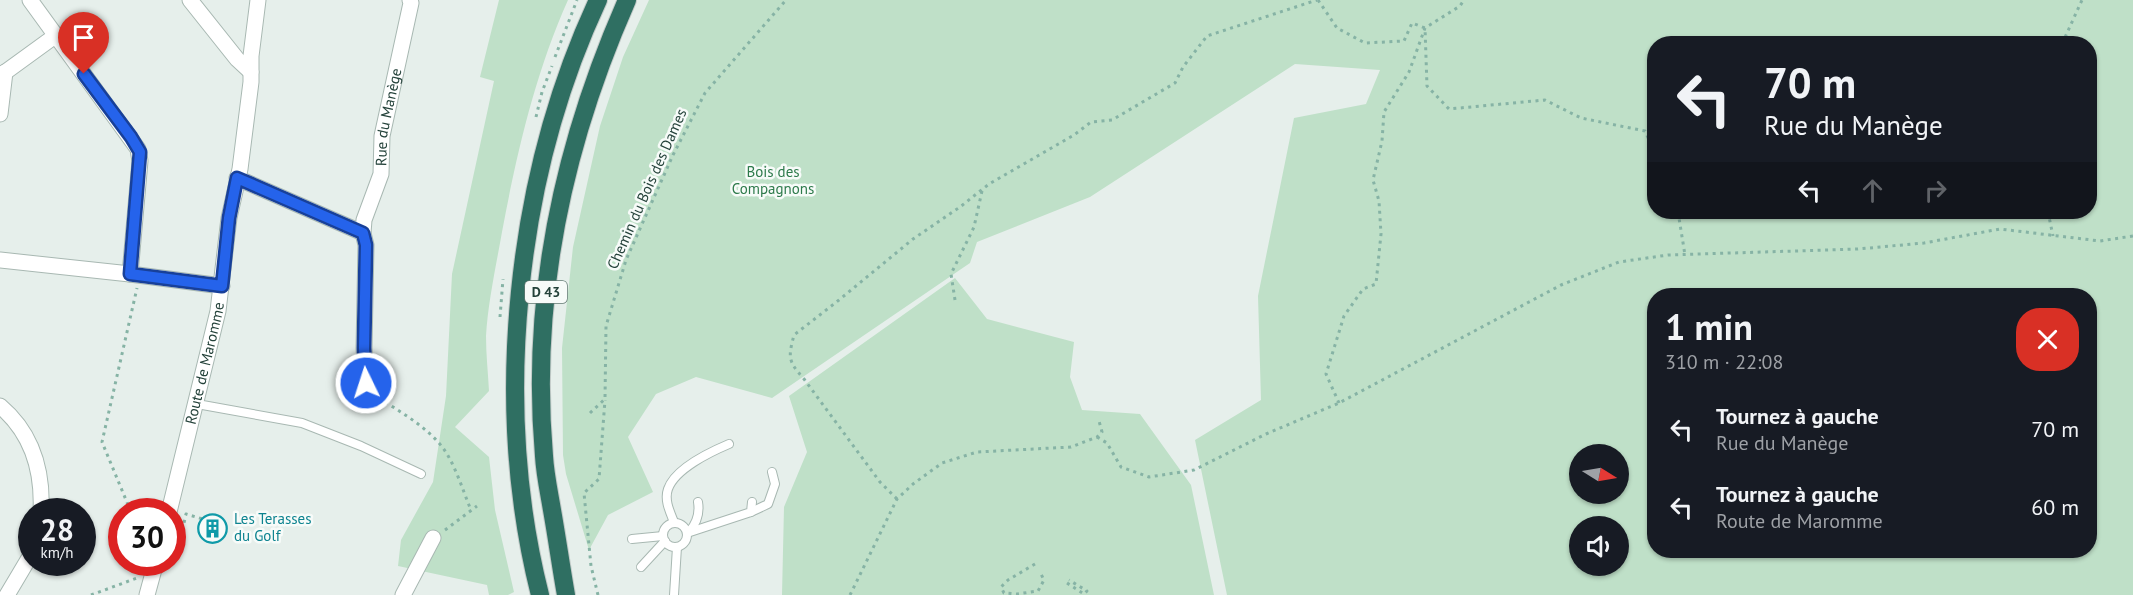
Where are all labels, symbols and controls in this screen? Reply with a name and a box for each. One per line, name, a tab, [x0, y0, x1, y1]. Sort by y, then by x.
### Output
pin	[58, 12, 109, 74]
icon: arrive	[67, 21, 100, 54]
text: 70 m	[1764, 55, 1856, 110]
icon: left	[1665, 60, 1743, 138]
street label: Rue du Manège	[371, 66, 406, 166]
street label: Chemin du Bois des Dames	[603, 106, 691, 272]
text: Rue du Manège	[1764, 108, 1943, 142]
park label: Bois des Compagnons	[732, 162, 814, 198]
icon: left	[1793, 174, 1826, 207]
icon: ahead	[1856, 174, 1889, 207]
icon: right	[1919, 174, 1952, 207]
road number: D 43	[525, 281, 567, 303]
street label: Route de Maromme	[181, 301, 228, 426]
text: 1 min	[1665, 303, 1753, 350]
button: close	[2016, 308, 2079, 371]
text: 310 m · 22:08	[1665, 349, 1783, 375]
position arrow	[334, 351, 398, 415]
text: Tournez à gauche	[1716, 402, 1879, 430]
icon: left	[1665, 413, 1698, 446]
text: 70 m	[2031, 415, 2079, 443]
text: Rue du Manège	[1716, 430, 1848, 456]
north arrow	[1569, 444, 1629, 504]
map controls	[1569, 444, 1629, 576]
text: Tournez à gauche	[1716, 480, 1879, 508]
icon: left	[1665, 491, 1698, 524]
text: 60 m	[2031, 493, 2079, 521]
speed limit sign: 30	[108, 498, 186, 576]
text: Route de Maromme	[1716, 508, 1883, 534]
place label: Les Terasses du Golf	[234, 509, 311, 545]
text: 28	[40, 510, 74, 549]
building icon: Les Terasses du Golf	[197, 512, 229, 544]
button: sound	[1569, 516, 1629, 576]
text: km/h	[41, 543, 73, 562]

